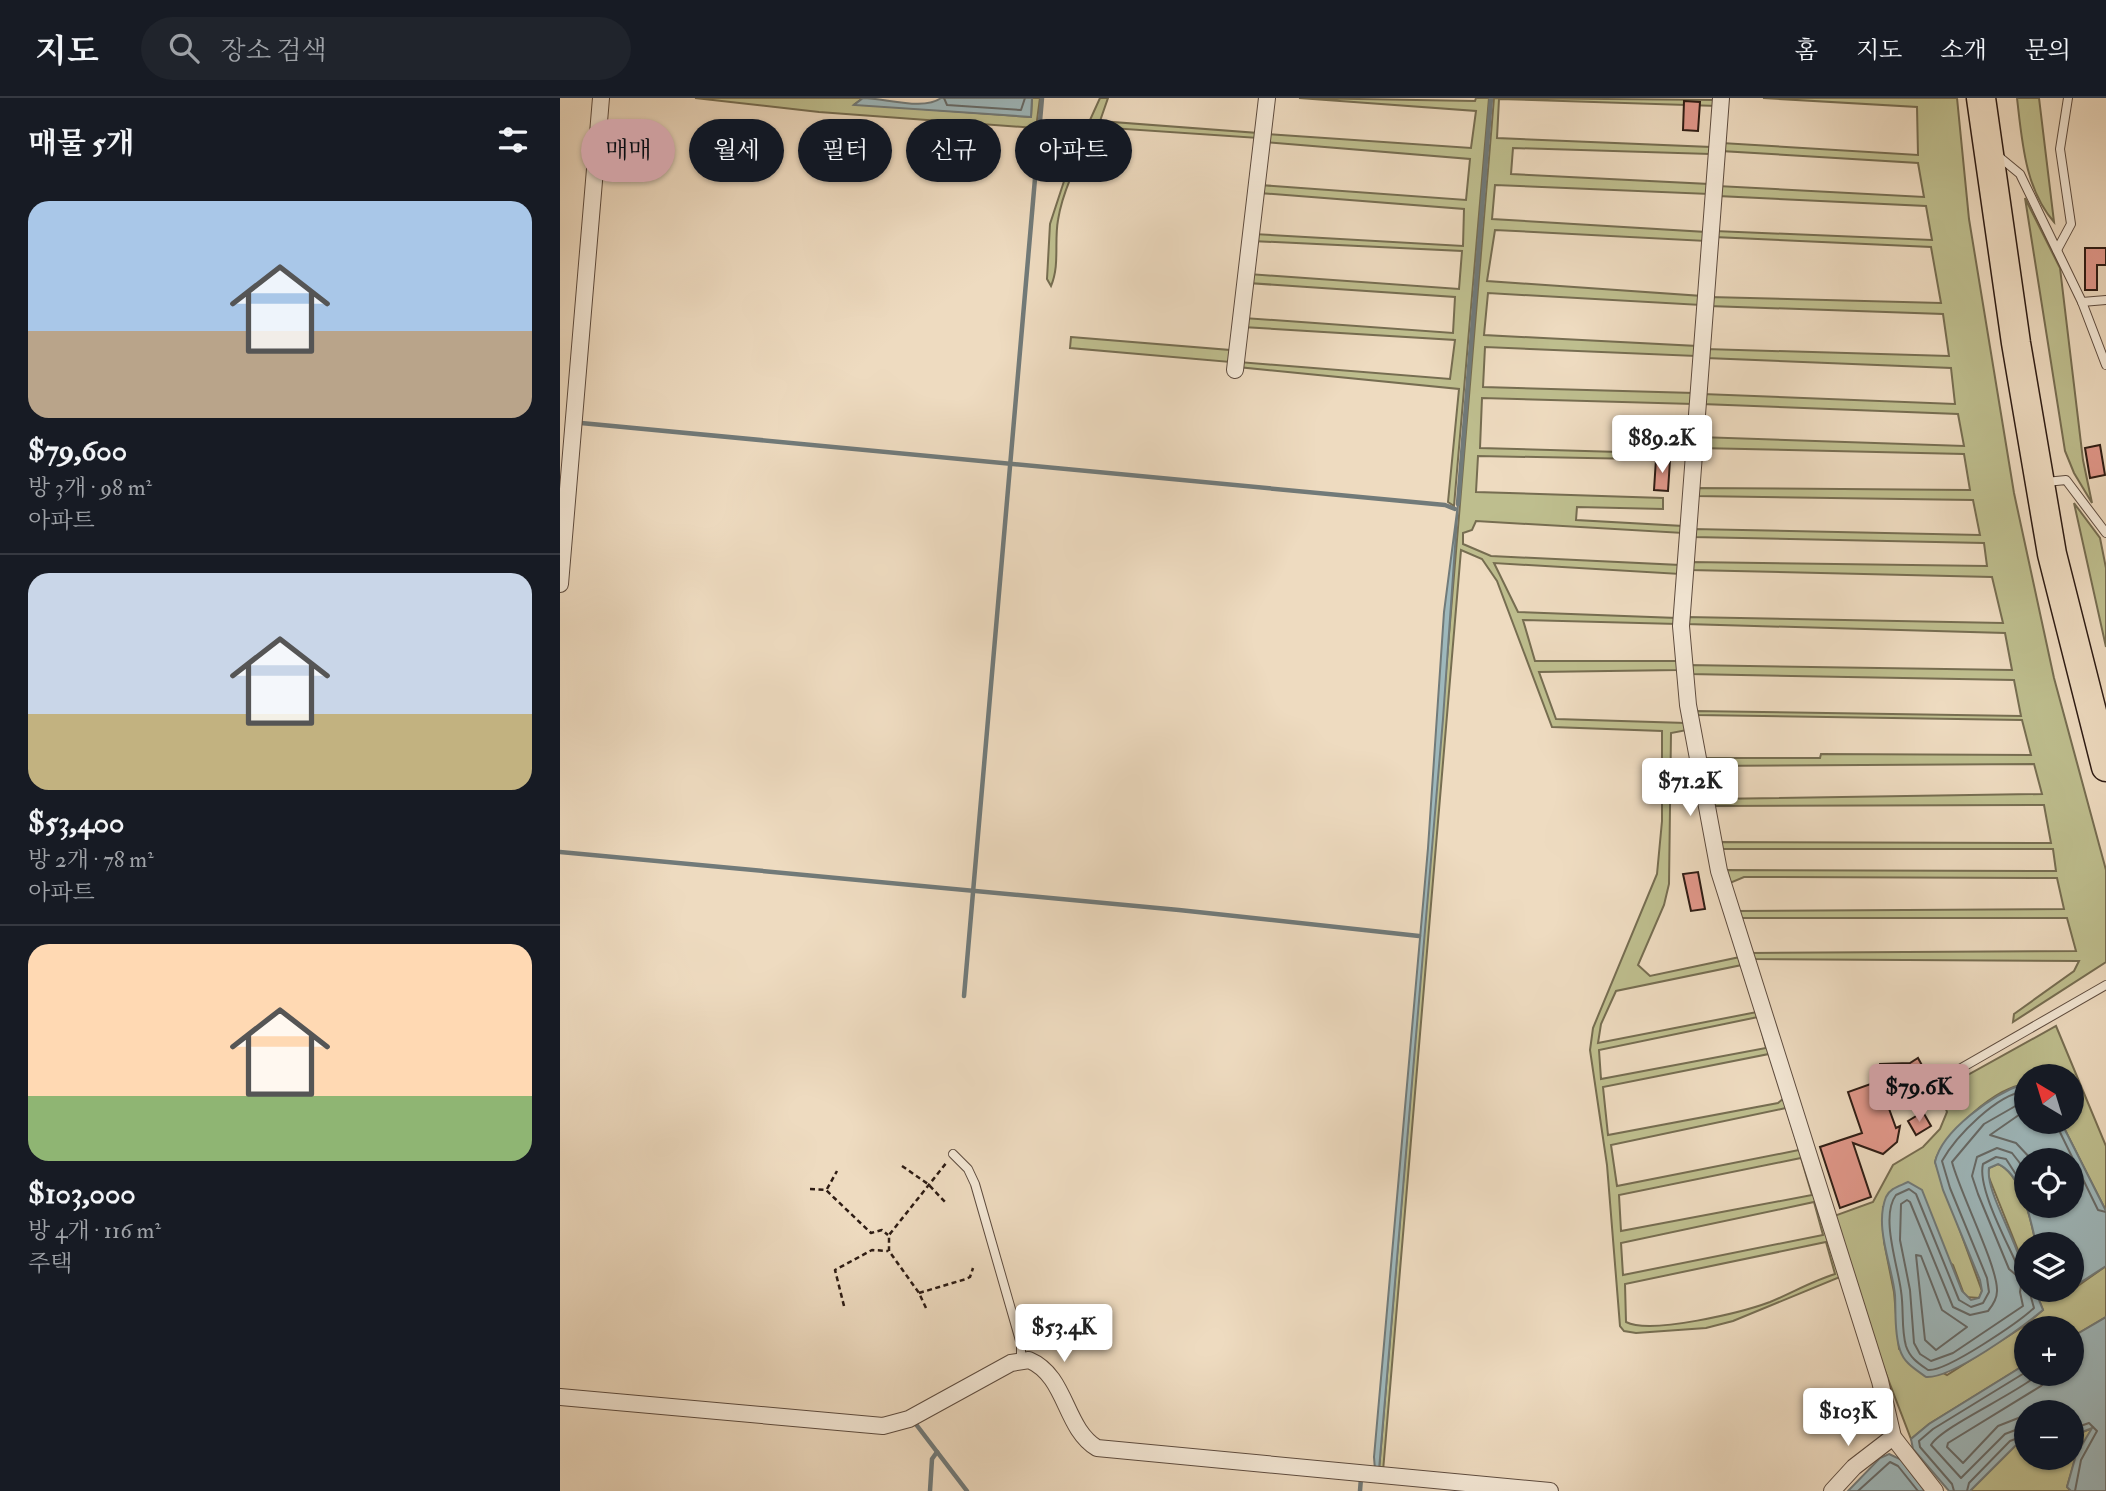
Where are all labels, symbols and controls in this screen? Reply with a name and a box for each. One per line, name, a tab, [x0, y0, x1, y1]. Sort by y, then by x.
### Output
search box	[141, 17, 631, 80]
icon: search	[165, 29, 203, 67]
text: 지도	[35, 31, 99, 72]
text: 장소 검색	[221, 35, 327, 67]
text: 홈	[1795, 35, 1818, 66]
text: 지도	[1856, 35, 1902, 66]
text: 소개	[1940, 35, 1987, 66]
text: 문의	[2025, 35, 2071, 66]
chip: 매매	[581, 119, 675, 182]
chip: 월세	[689, 119, 784, 182]
chip: 필터	[798, 119, 892, 182]
chip: 신규	[906, 119, 1001, 182]
chip: 아파트	[1015, 119, 1132, 182]
icon: filters	[494, 121, 532, 159]
text: 매물 5개	[28, 125, 134, 162]
icon: home	[217, 246, 343, 372]
pin: $89.2K	[1605, 416, 1719, 475]
text: $89.2K	[1628, 423, 1696, 452]
text: $79,600	[28, 432, 127, 469]
text: 방 3개 · 98 m²	[28, 473, 152, 502]
text: 아파트	[28, 506, 95, 535]
icon: home	[217, 618, 343, 744]
pin: $71.2K	[1633, 758, 1747, 818]
text: $71.2K	[1658, 766, 1722, 795]
text: $53,400	[28, 804, 124, 841]
text: 방 2개 · 78 m²	[28, 845, 154, 874]
text: 아파트	[28, 878, 95, 907]
icon: home	[217, 989, 343, 1115]
north arrow	[2014, 1064, 2084, 1134]
map controls	[2014, 1064, 2084, 1470]
pin: $79.6K	[1862, 1065, 1976, 1124]
text: $79.6K	[1885, 1072, 1953, 1101]
button: locate	[2014, 1148, 2084, 1218]
text: $103,000	[28, 1175, 136, 1212]
text: 방 4개 · 116 m²	[28, 1216, 161, 1245]
button: layers	[2014, 1232, 2084, 1302]
text: 주택	[28, 1249, 72, 1278]
pin: $53.4K	[1007, 1304, 1121, 1364]
text: $53.4K	[1031, 1312, 1097, 1341]
button: +	[2014, 1316, 2084, 1386]
pin: $103K	[1799, 1388, 1897, 1448]
text: $103K	[1819, 1396, 1877, 1425]
button: −	[2014, 1400, 2084, 1470]

